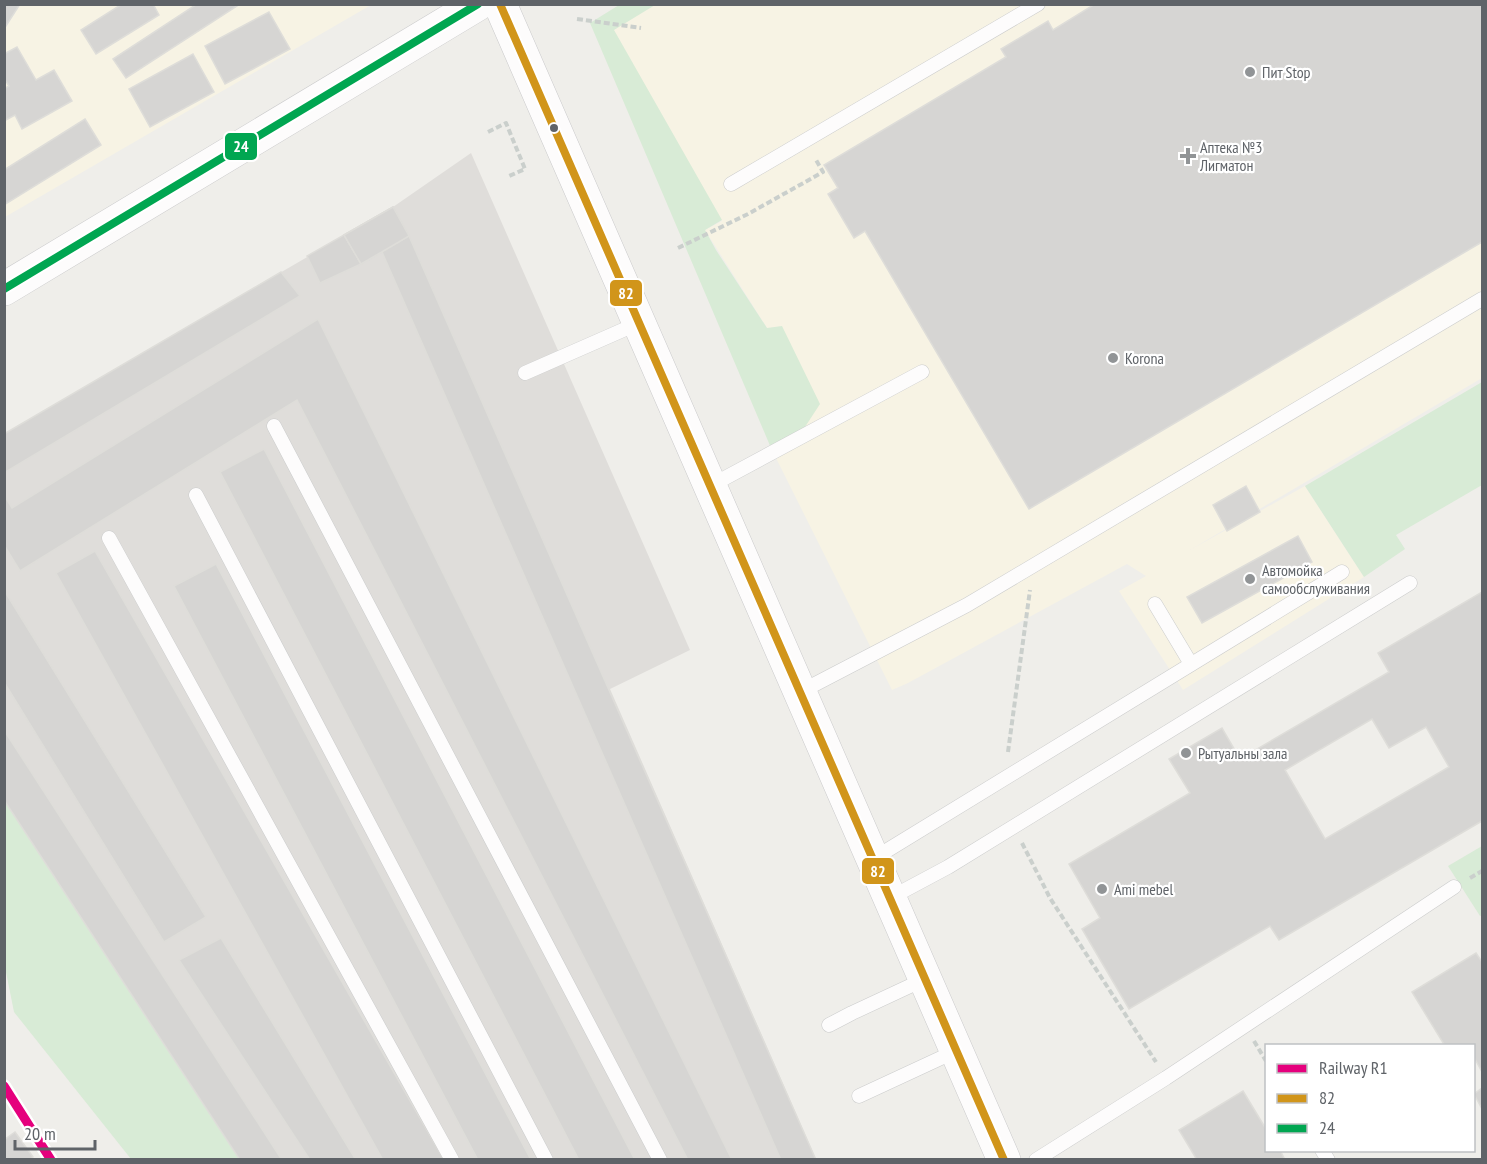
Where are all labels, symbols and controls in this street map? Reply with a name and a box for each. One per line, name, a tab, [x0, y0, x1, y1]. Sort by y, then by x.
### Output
place label: Пит Stop	[1262, 62, 1311, 82]
marker: Пит Stop	[1243, 65, 1257, 79]
unlabelled marker	[548, 122, 560, 134]
line badge: 24	[224, 132, 258, 161]
text: 24	[233, 136, 249, 156]
place label: Аптека №3 Лигматон	[1199, 137, 1262, 175]
marker: Аптека №3 Лигматон	[1181, 149, 1195, 163]
line badge: 82	[609, 279, 643, 307]
text: 82	[618, 283, 634, 303]
place label: Korona	[1125, 348, 1164, 368]
marker: Korona	[1106, 351, 1120, 365]
place label: Автомойка самообслуживания	[1262, 560, 1370, 598]
marker: Автомойка самообслуживания	[1243, 572, 1257, 586]
place label: Рытуальны зала	[1198, 743, 1287, 763]
marker: Рытуальны зала	[1179, 746, 1193, 760]
line badge: 82	[861, 857, 895, 885]
text: 82	[870, 861, 886, 881]
place label: Ami mebel	[1114, 879, 1173, 899]
marker: Ami mebel	[1095, 882, 1109, 896]
legend	[1265, 1044, 1475, 1152]
text: Railway R1	[1319, 1056, 1388, 1079]
text: 82	[1319, 1086, 1335, 1109]
scale bar	[15, 1113, 94, 1151]
text: 24	[1319, 1116, 1335, 1139]
text: 20 m	[24, 1122, 56, 1145]

